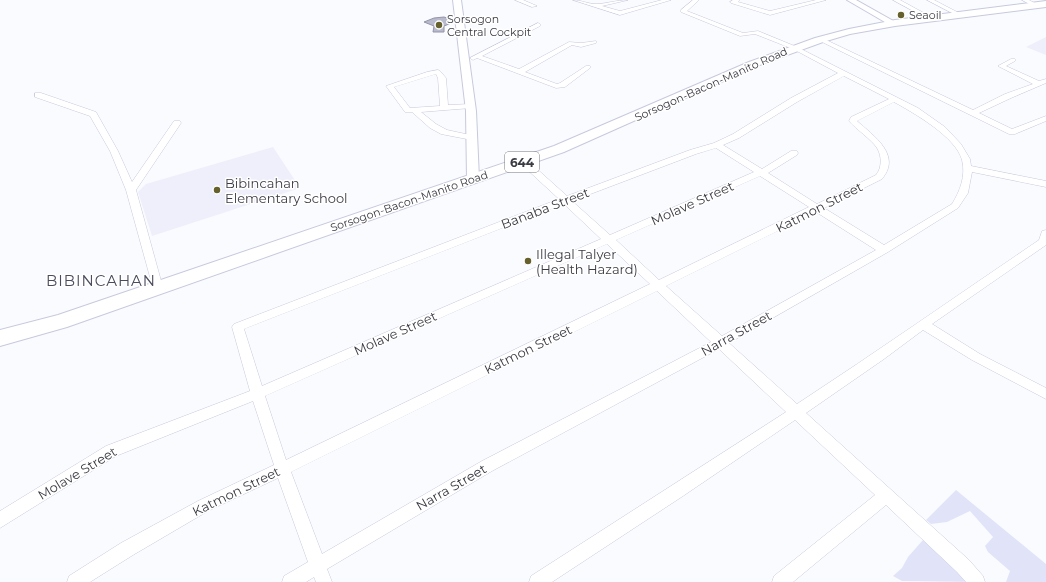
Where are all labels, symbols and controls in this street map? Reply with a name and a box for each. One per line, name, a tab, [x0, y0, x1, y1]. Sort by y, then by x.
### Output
place label: Seaoil	[909, 8, 942, 22]
marker: Seaoil	[896, 10, 906, 20]
place label: Sorsogon Central Cockpit	[447, 12, 532, 39]
marker: Sorsogon Central Cockpit	[434, 20, 444, 30]
street label: Sorsogon-Bacon-Manito Road	[632, 44, 790, 124]
road number: 644	[505, 152, 539, 172]
street label: Sorsogon-Bacon-Manito Road	[328, 167, 490, 235]
place label: Bibincahan Elementary School	[225, 175, 348, 206]
street label: Molave Street	[648, 178, 736, 228]
street label: Katmon Street	[773, 178, 865, 236]
street label: Banaba Street	[499, 184, 591, 232]
marker: Bibincahan Elementary School	[212, 185, 222, 195]
place label: Illegal Talyer (Health Hazard)	[536, 246, 638, 277]
marker: Illegal Talyer (Health Hazard)	[523, 256, 533, 266]
district label: BIBINCAHAN	[46, 271, 156, 290]
street label: Narra Street	[698, 307, 774, 359]
street label: Molave Street	[351, 308, 439, 358]
street label: Katmon Street	[482, 321, 574, 377]
street label: Molave Street	[35, 443, 119, 503]
street label: Narra Street	[413, 460, 489, 514]
street label: Katmon Street	[190, 463, 282, 519]

